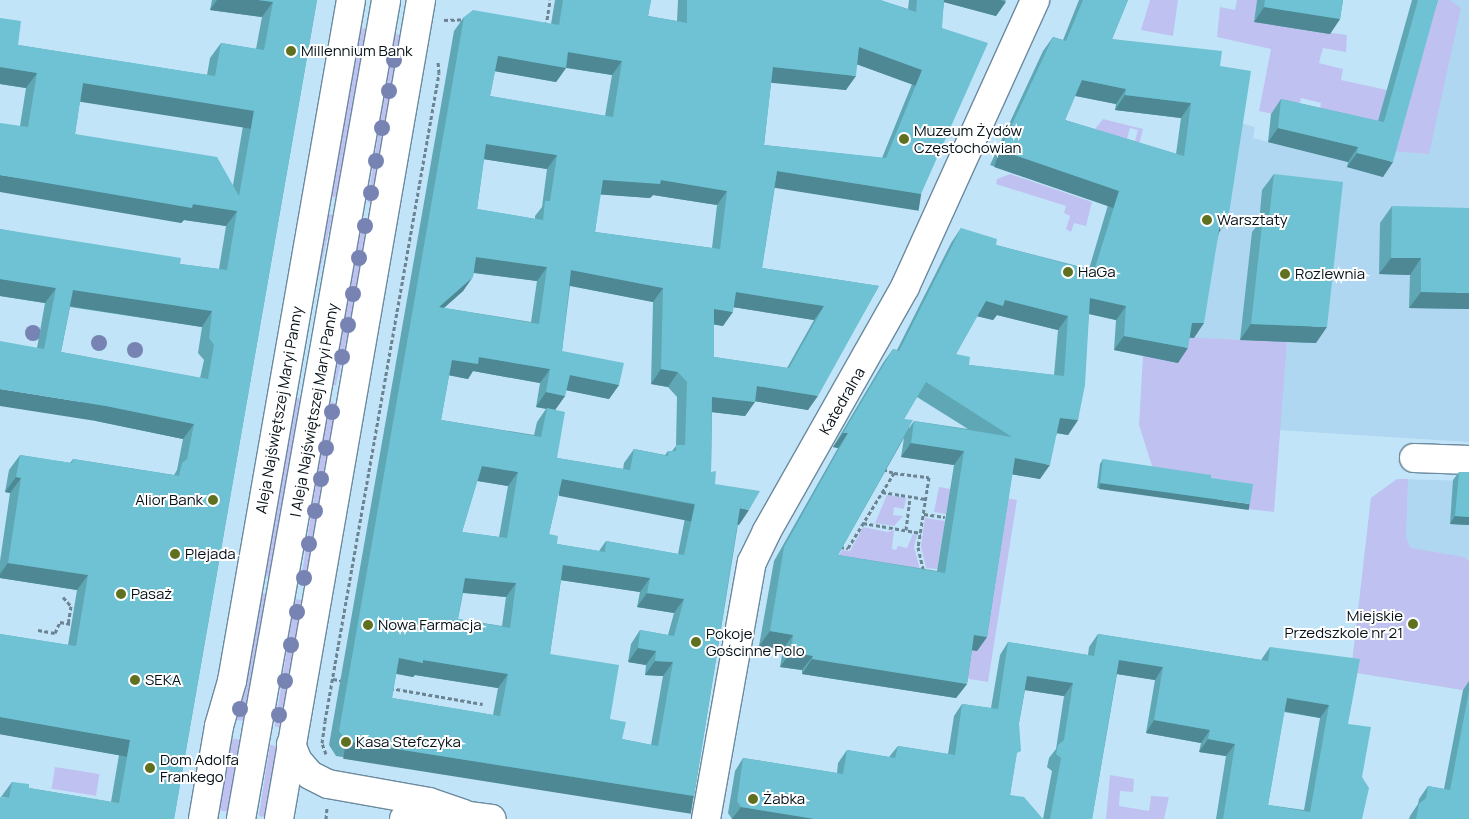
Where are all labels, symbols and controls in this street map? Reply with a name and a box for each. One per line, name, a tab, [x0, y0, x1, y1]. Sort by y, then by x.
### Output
place label: Millennium Bank	[301, 42, 412, 60]
marker: Millennium Bank	[285, 45, 297, 57]
place label: Muzeum Żydów Częstochowian	[914, 121, 1022, 156]
marker: Muzeum Żydów Częstochowian	[898, 133, 910, 145]
place label: Warsztaty	[1217, 211, 1288, 229]
marker: Warsztaty	[1201, 214, 1213, 226]
place label: HaGa	[1078, 263, 1116, 281]
place label: Rozlewnia	[1295, 265, 1365, 283]
marker: HaGa	[1062, 266, 1074, 278]
marker: Rozlewnia	[1279, 268, 1291, 280]
street label: I Aleja Najświętszej Maryi Panny	[286, 302, 342, 518]
street label: Aleja Najświętszej Maryi Panny	[252, 305, 306, 515]
street label: Katedralna	[816, 364, 868, 438]
place label: Alior Bank	[135, 491, 203, 509]
marker: Alior Bank	[207, 494, 219, 506]
place label: Plejada	[185, 545, 236, 563]
marker: Plejada	[169, 548, 181, 560]
place label: Pasaż	[131, 585, 172, 603]
marker: Pasaż	[115, 588, 127, 600]
place label: Miejskie Przedszkole nr 21	[1285, 606, 1403, 641]
place label: Nowa Farmacja	[378, 616, 482, 634]
marker: Miejskie Przedszkole nr 21	[1407, 618, 1419, 630]
marker: Nowa Farmacja	[362, 619, 374, 631]
place label: Pokoje Gościnne Polo	[706, 624, 805, 659]
marker: Pokoje Gościnne Polo	[690, 636, 702, 648]
place label: SEKA	[145, 671, 181, 689]
marker: SEKA	[129, 674, 141, 686]
place label: Kasa Stefczyka	[356, 733, 461, 751]
marker: Kasa Stefczyka	[340, 736, 352, 748]
place label: Dom Adolfa Frankego	[160, 750, 239, 785]
marker: Dom Adolfa Frankego	[144, 762, 156, 774]
place label: Żabka	[763, 790, 805, 808]
marker: Żabka	[747, 793, 759, 805]

